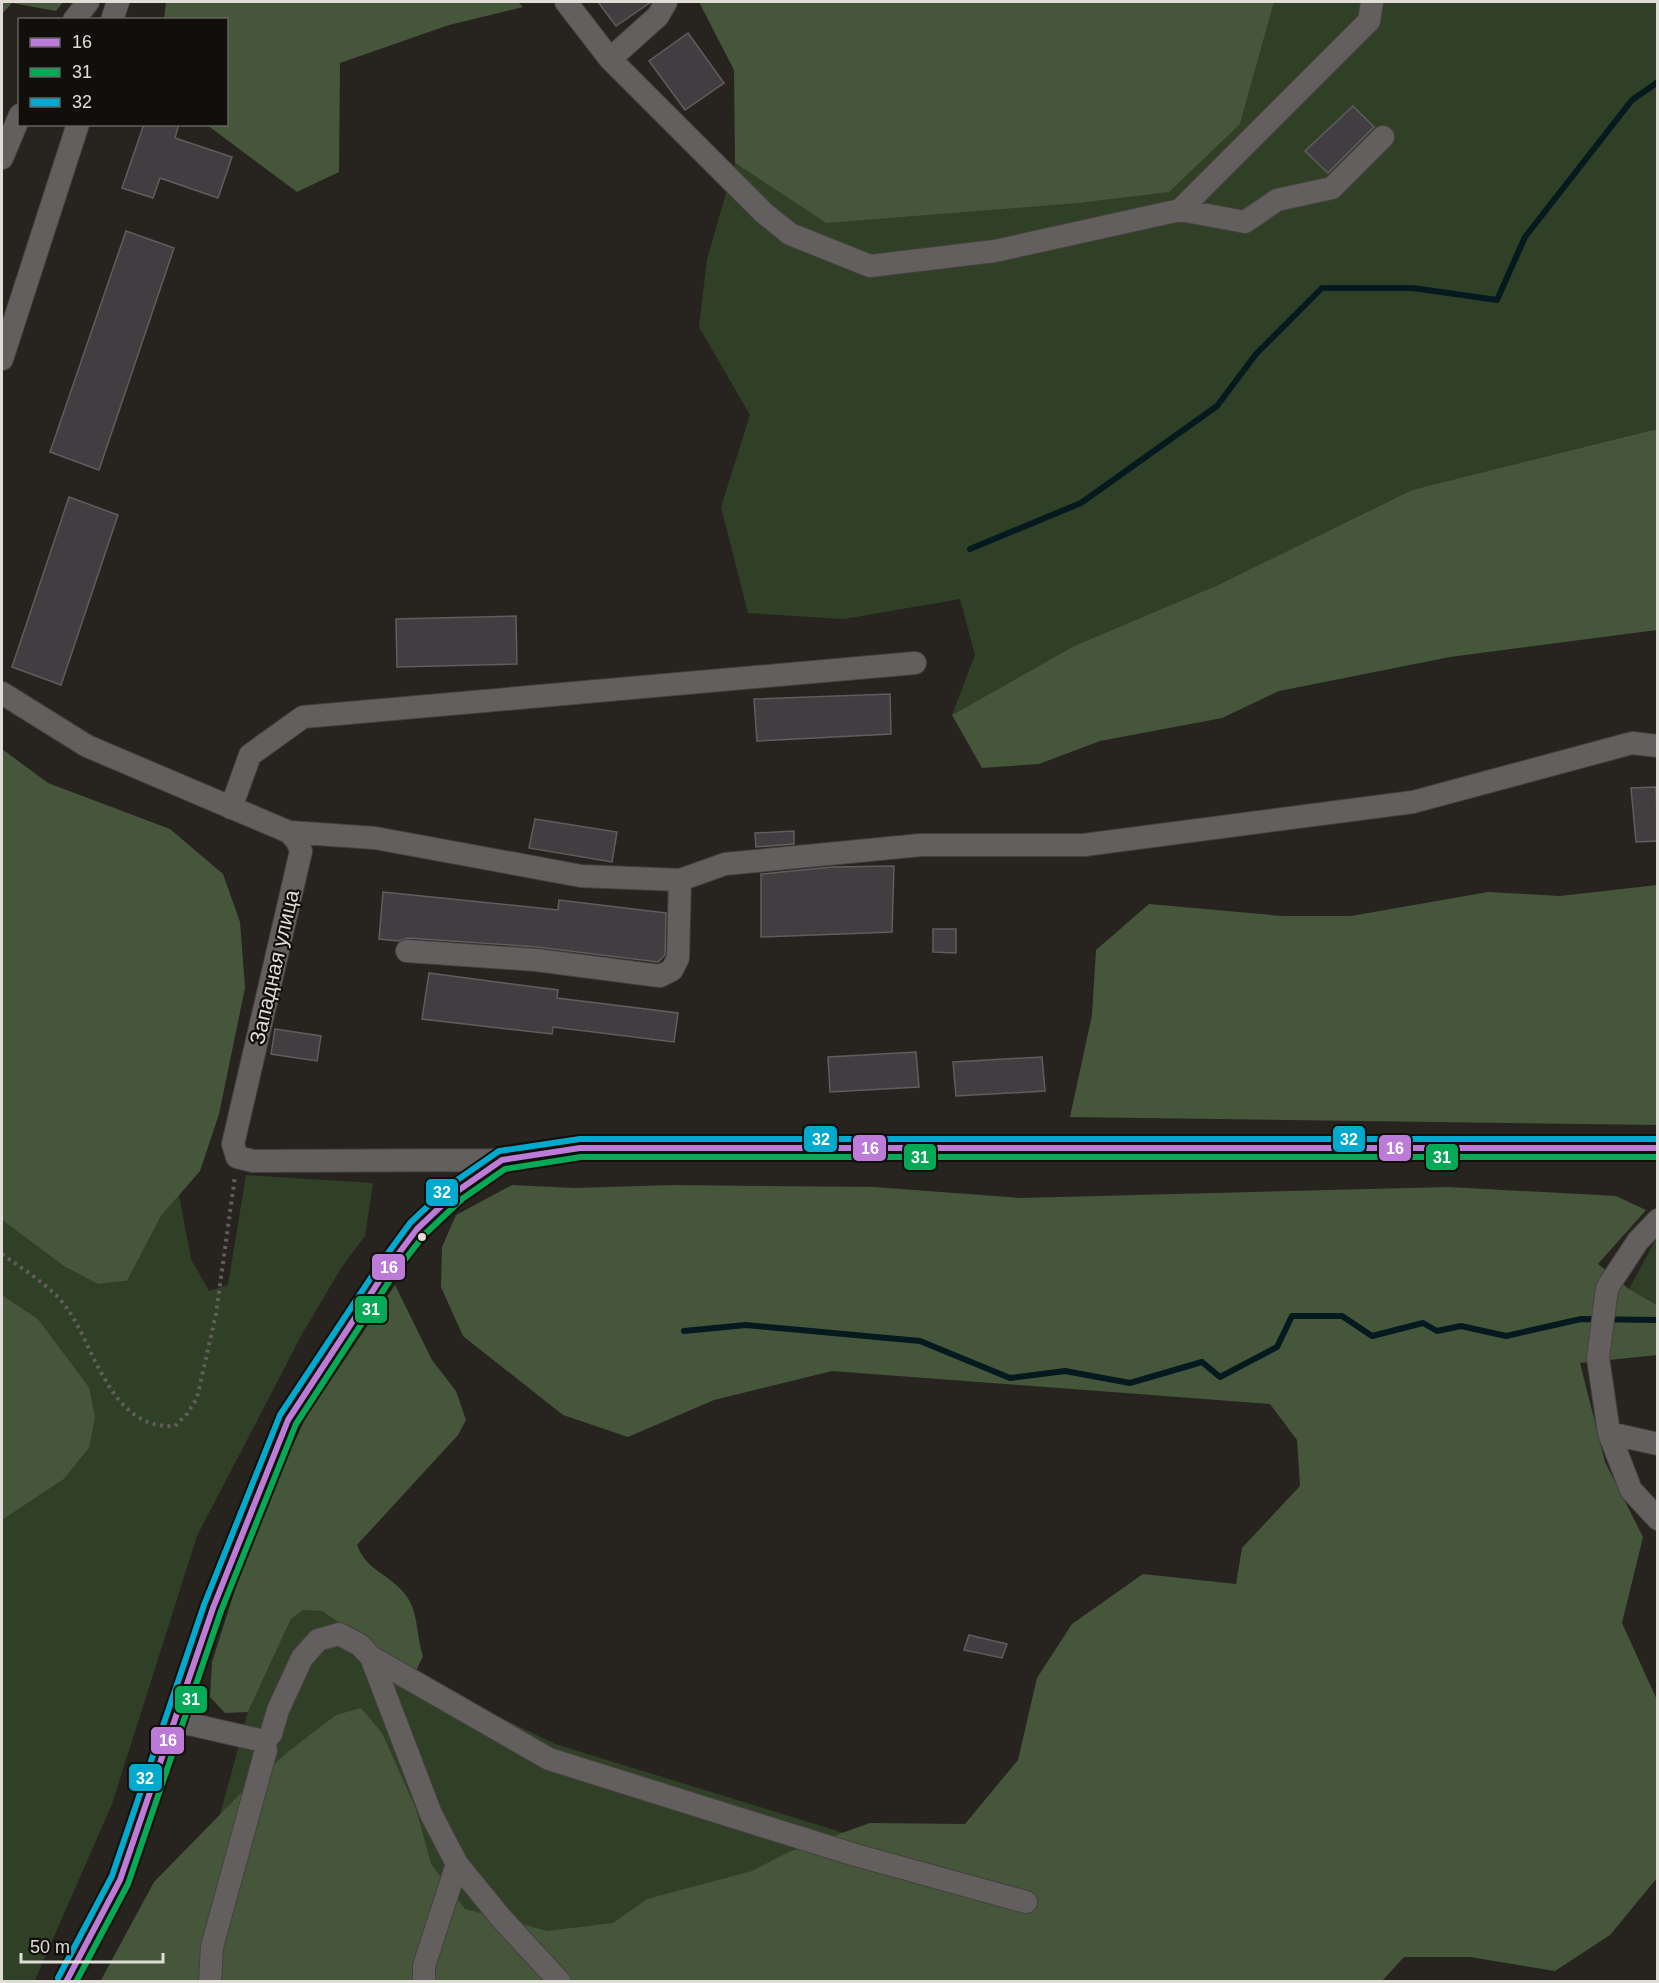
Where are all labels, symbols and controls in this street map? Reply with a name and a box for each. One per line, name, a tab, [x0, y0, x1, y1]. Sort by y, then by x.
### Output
legend	[18, 18, 228, 126]
text: 16	[72, 32, 92, 52]
text: 31	[72, 62, 92, 82]
text: 32	[72, 92, 92, 112]
street label: Западная улица	[245, 887, 303, 1047]
line badge: 32	[803, 1125, 838, 1153]
line badge: 32	[1332, 1125, 1366, 1153]
text: 32	[812, 1131, 830, 1148]
text: 32	[1340, 1131, 1358, 1148]
line badge: 16	[852, 1134, 887, 1162]
line badge: 16	[1378, 1134, 1412, 1162]
text: 16	[861, 1140, 879, 1157]
text: 16	[1386, 1140, 1404, 1157]
line badge: 31	[903, 1143, 937, 1171]
line badge: 31	[1425, 1143, 1459, 1171]
text: 31	[911, 1149, 929, 1166]
text: 31	[1433, 1149, 1451, 1166]
line badge: 32	[425, 1178, 459, 1207]
text: 32	[433, 1184, 451, 1201]
unlabelled marker	[416, 1231, 428, 1243]
line badge: 16	[371, 1253, 406, 1281]
text: 16	[380, 1259, 398, 1276]
line badge: 31	[354, 1295, 388, 1324]
text: 31	[362, 1301, 380, 1318]
line badge: 31	[174, 1685, 208, 1714]
text: 31	[182, 1691, 200, 1708]
line badge: 16	[150, 1726, 185, 1755]
text: 16	[159, 1732, 177, 1749]
line badge: 32	[128, 1763, 163, 1792]
text: 32	[136, 1770, 154, 1787]
scale bar	[21, 1926, 164, 1964]
text: 50 m	[30, 1937, 70, 1957]

